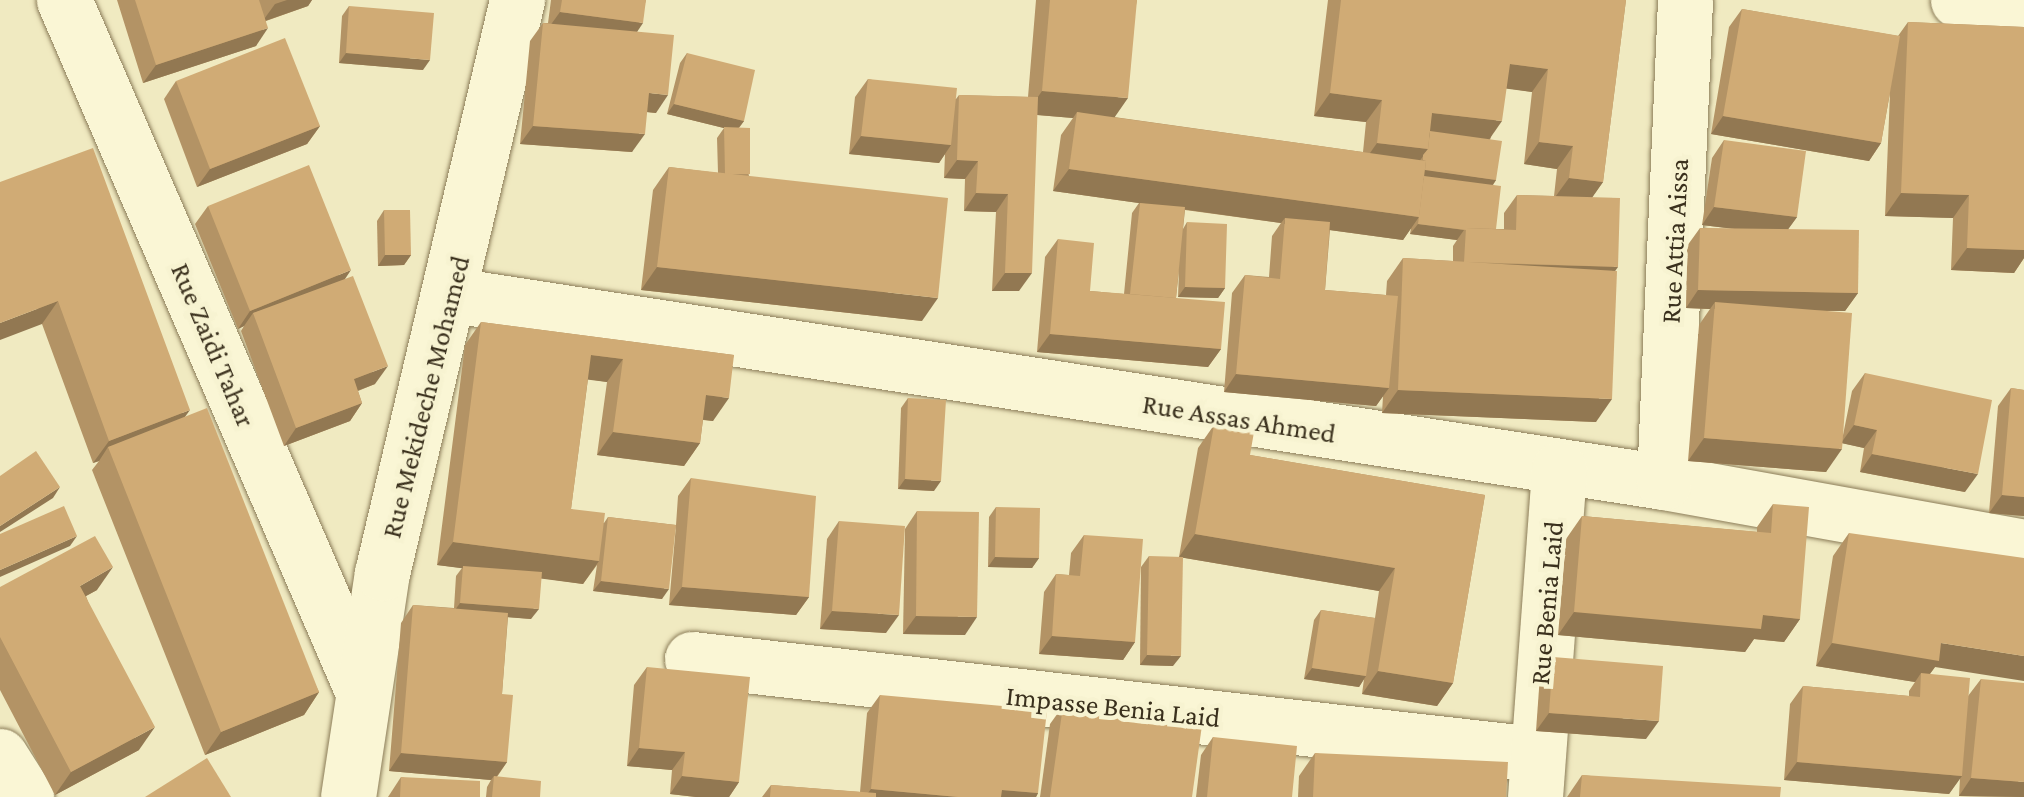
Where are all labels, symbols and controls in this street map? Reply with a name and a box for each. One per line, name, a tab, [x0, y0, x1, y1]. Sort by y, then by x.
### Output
street label: Rue Attia Aissa	[1654, 157, 1696, 325]
street label: Rue Mekideche Mohamed	[375, 252, 477, 542]
street label: Rue Zaidi Tahar	[163, 258, 263, 432]
street label: Rue Assas Ahmed	[1140, 387, 1338, 451]
street label: Rue Benia Laid	[1523, 519, 1571, 687]
street label: Impasse Benia Laid	[1004, 679, 1222, 735]

